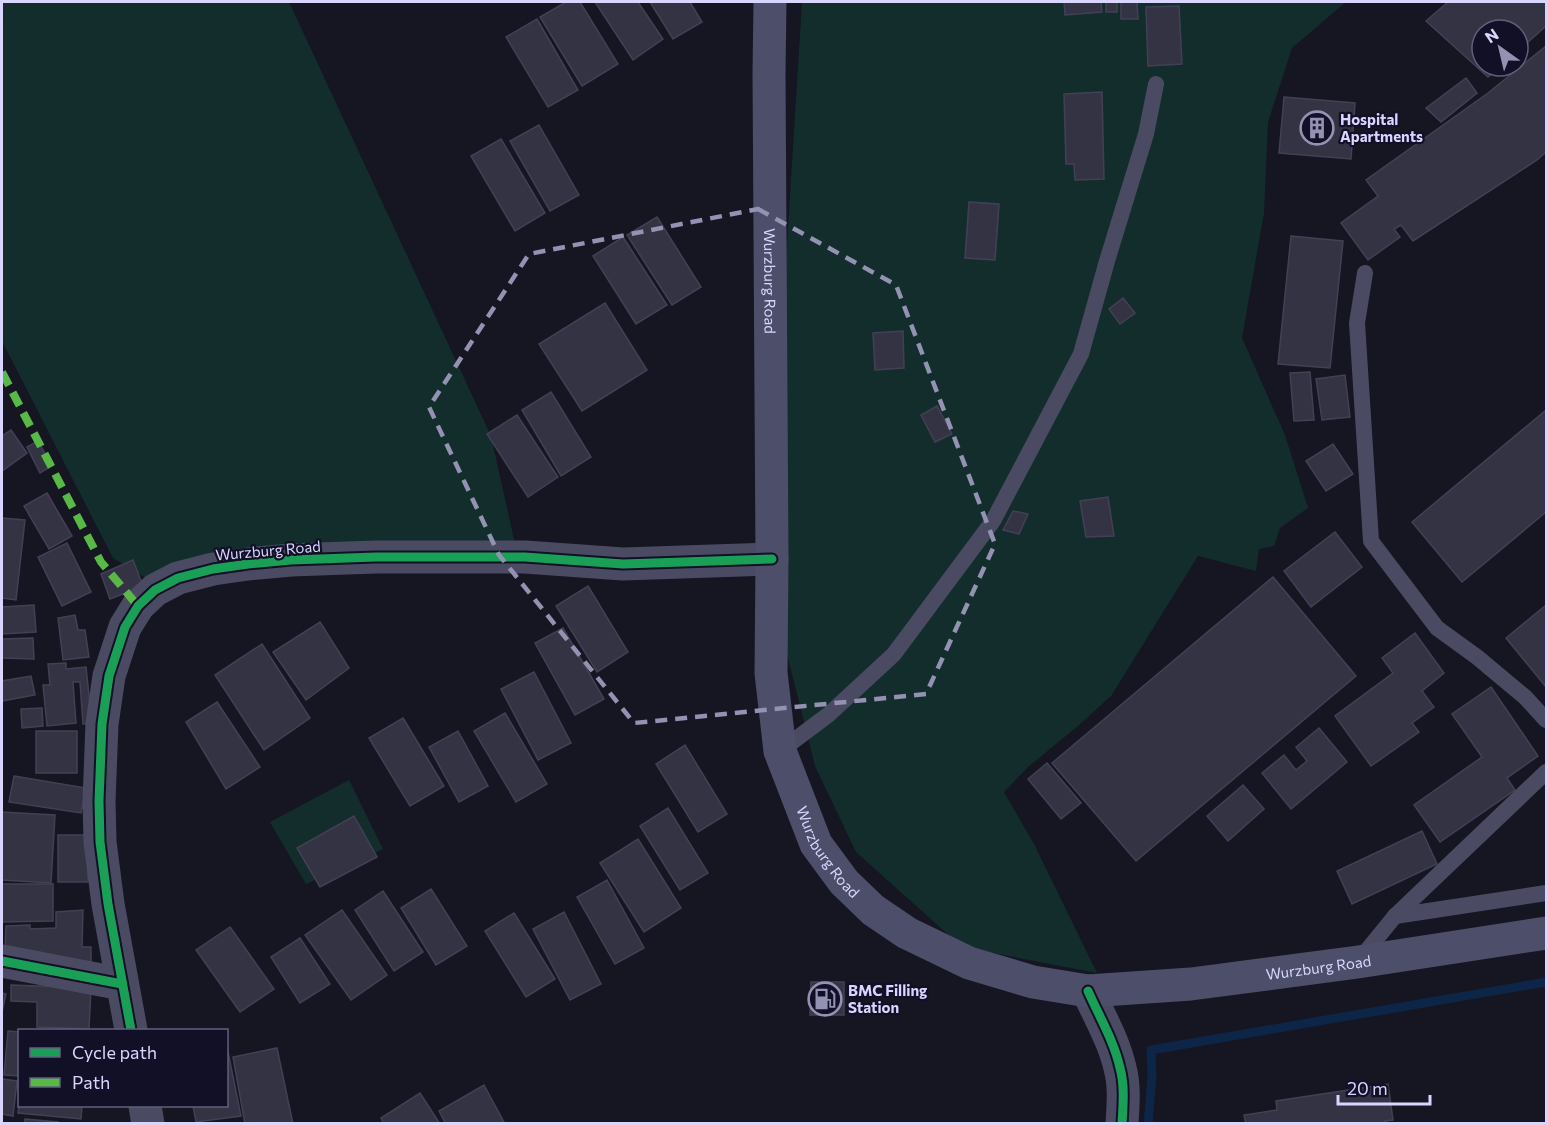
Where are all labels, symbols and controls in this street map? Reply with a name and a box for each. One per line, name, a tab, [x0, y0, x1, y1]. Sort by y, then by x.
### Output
north arrow	[1470, 18, 1530, 78]
text: N	[1481, 24, 1502, 46]
building icon: Hospital Apartments	[1299, 110, 1335, 146]
place label: Hospital Apartments	[1340, 110, 1423, 145]
street label: Wurzburg Road	[761, 228, 780, 334]
street label: Wurzburg Road	[215, 536, 321, 564]
street label: Wurzburg Road	[793, 803, 864, 901]
street label: Wurzburg Road	[1265, 951, 1372, 983]
fuel station icon: BMC Filling Station	[807, 981, 843, 1017]
place label: BMC Filling Station	[848, 981, 927, 1016]
legend	[18, 1029, 228, 1107]
text: Cycle path	[72, 1041, 157, 1063]
scale bar	[1338, 1068, 1430, 1106]
text: Path	[72, 1071, 110, 1093]
text: 20 m	[1347, 1077, 1388, 1099]

